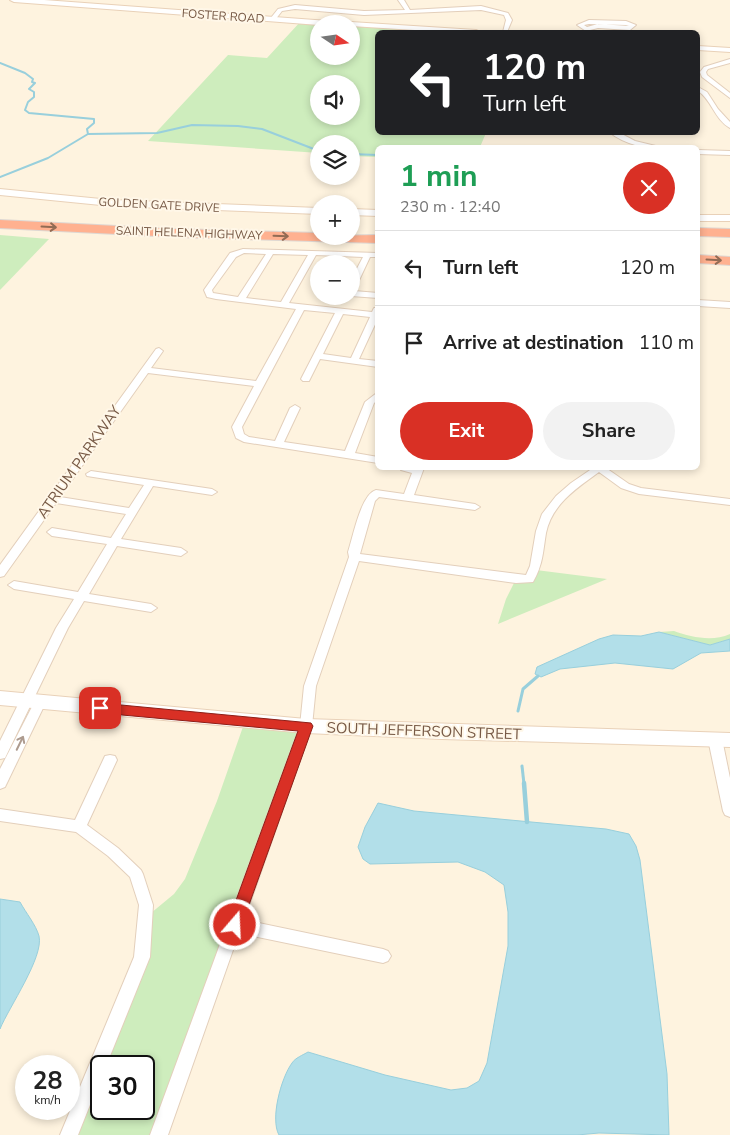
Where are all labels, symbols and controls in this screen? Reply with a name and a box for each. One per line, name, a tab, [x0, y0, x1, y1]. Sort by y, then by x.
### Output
street label: FOSTER ROAD	[181, 5, 265, 27]
north arrow	[310, 15, 360, 65]
map controls	[310, 15, 360, 305]
text: 120 m	[483, 44, 586, 91]
icon: left	[400, 50, 465, 115]
button: sound	[310, 75, 360, 125]
text: Turn left	[483, 89, 566, 119]
button: layers	[310, 135, 360, 185]
text: 1 min	[400, 156, 478, 197]
button: close	[623, 162, 675, 214]
street label: GOLDEN GATE DRIVE	[98, 194, 220, 216]
button: +	[310, 195, 360, 245]
text: 230 m · 12:40	[400, 196, 501, 218]
one-way arrow	[40, 222, 56, 232]
street label: SAINT HELENA HIGHWAY	[116, 222, 263, 244]
one-way arrow	[273, 232, 289, 241]
icon: left	[400, 254, 428, 282]
button: −	[310, 255, 360, 305]
text: Turn left	[443, 255, 518, 281]
text: 120 m	[620, 255, 675, 281]
one-way arrow	[705, 255, 721, 264]
icon: arrive	[400, 329, 428, 357]
text: Arrive at destination	[443, 330, 624, 356]
text: 110 m	[639, 330, 694, 356]
street label: ATRIUM PARKWAY	[33, 401, 126, 522]
button: Exit	[400, 402, 533, 460]
button: Share	[543, 402, 675, 460]
pin	[79, 687, 121, 729]
icon: arrive	[86, 694, 114, 722]
street label: SOUTH JEFFERSON STREET	[326, 718, 522, 744]
one-way arrow	[15, 735, 25, 750]
position arrow	[208, 898, 260, 950]
speed limit sign: 30	[90, 1055, 155, 1120]
text: 28	[32, 1064, 63, 1098]
text: km/h	[34, 1092, 61, 1108]

